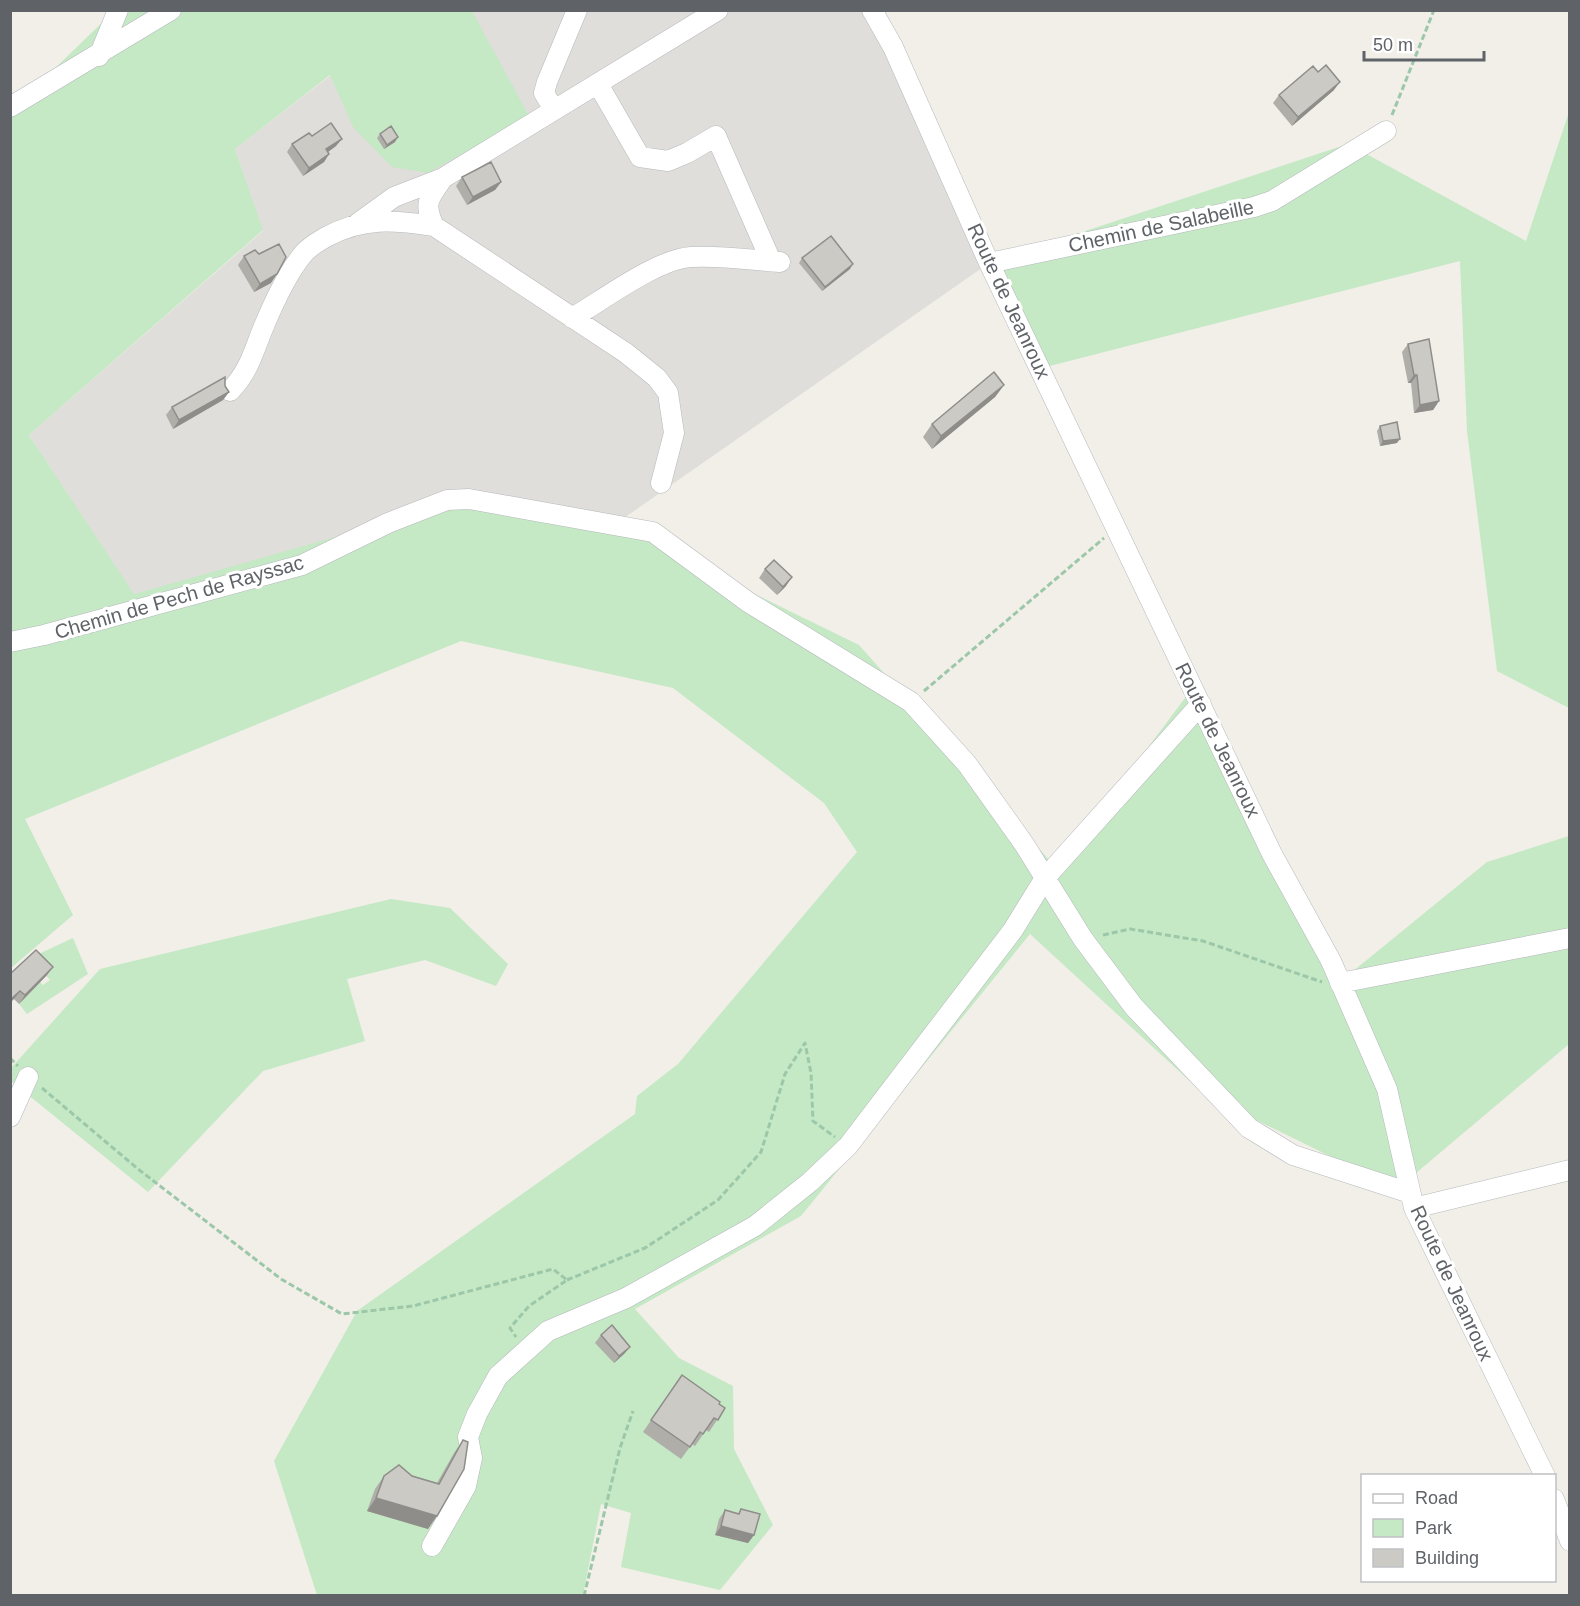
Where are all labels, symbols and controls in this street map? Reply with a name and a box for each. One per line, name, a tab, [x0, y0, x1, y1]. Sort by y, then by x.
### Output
scale bar	[1364, 24, 1484, 62]
text: 50 m	[1373, 35, 1413, 55]
street label: Chemin de Salabeille	[1066, 196, 1256, 256]
street label: Route de Jeanroux	[963, 220, 1055, 382]
street label: Chemin de Pech de Rayssac	[52, 551, 306, 643]
street label: Route de Jeanroux	[1171, 659, 1265, 821]
street label: Route de Jeanroux	[1406, 1202, 1498, 1364]
legend	[1361, 1474, 1556, 1582]
text: Road	[1415, 1488, 1458, 1508]
text: Park	[1415, 1518, 1453, 1538]
text: Building	[1415, 1548, 1479, 1568]

